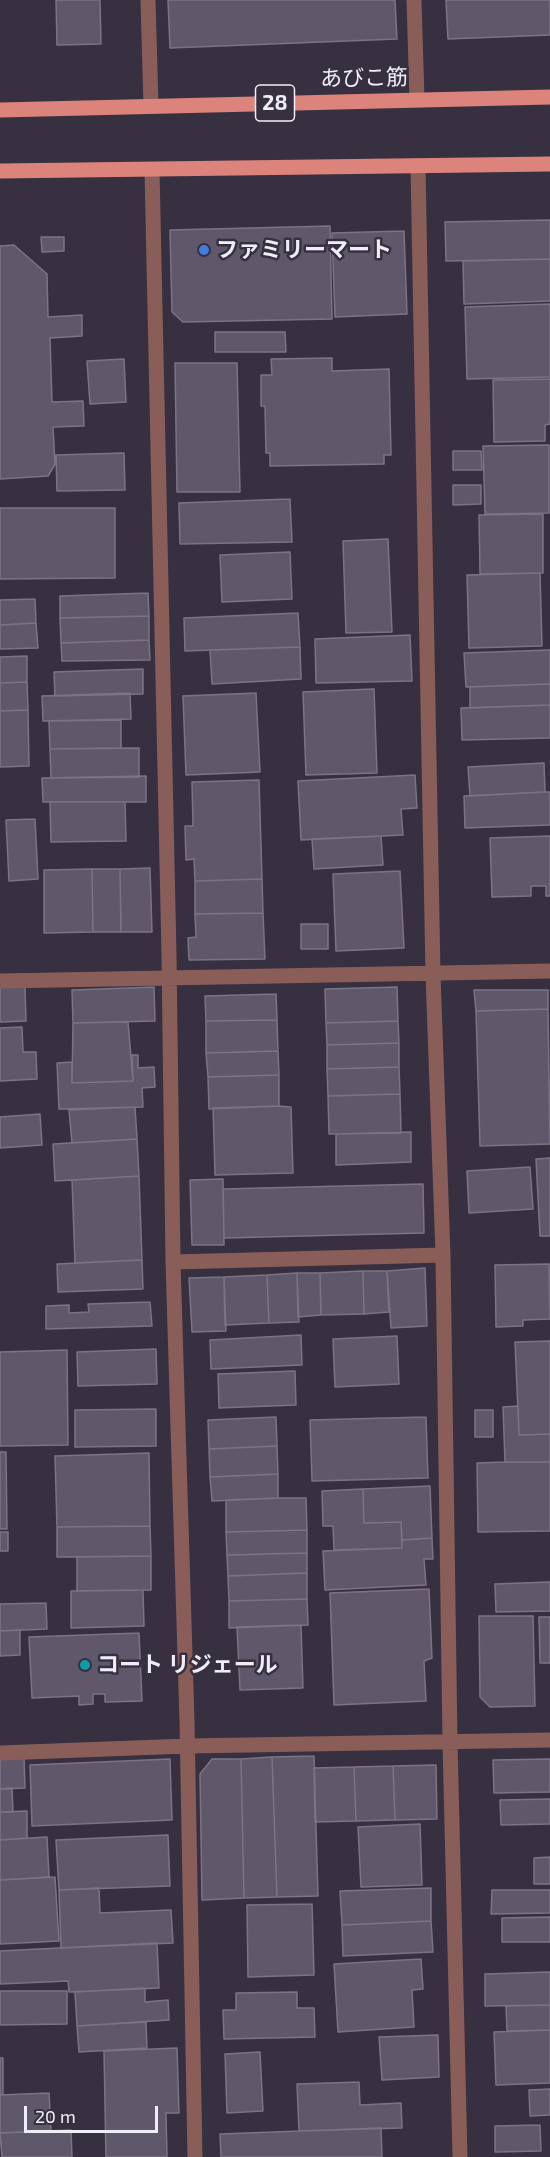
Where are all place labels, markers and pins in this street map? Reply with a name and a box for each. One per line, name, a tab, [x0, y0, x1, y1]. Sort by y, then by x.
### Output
place label: ファミリーマート	[216, 237, 392, 263]
marker: ファミリーマート	[197, 243, 211, 257]
place label: コート リジェール	[97, 1652, 278, 1678]
marker: コート リジェール	[78, 1658, 92, 1672]

